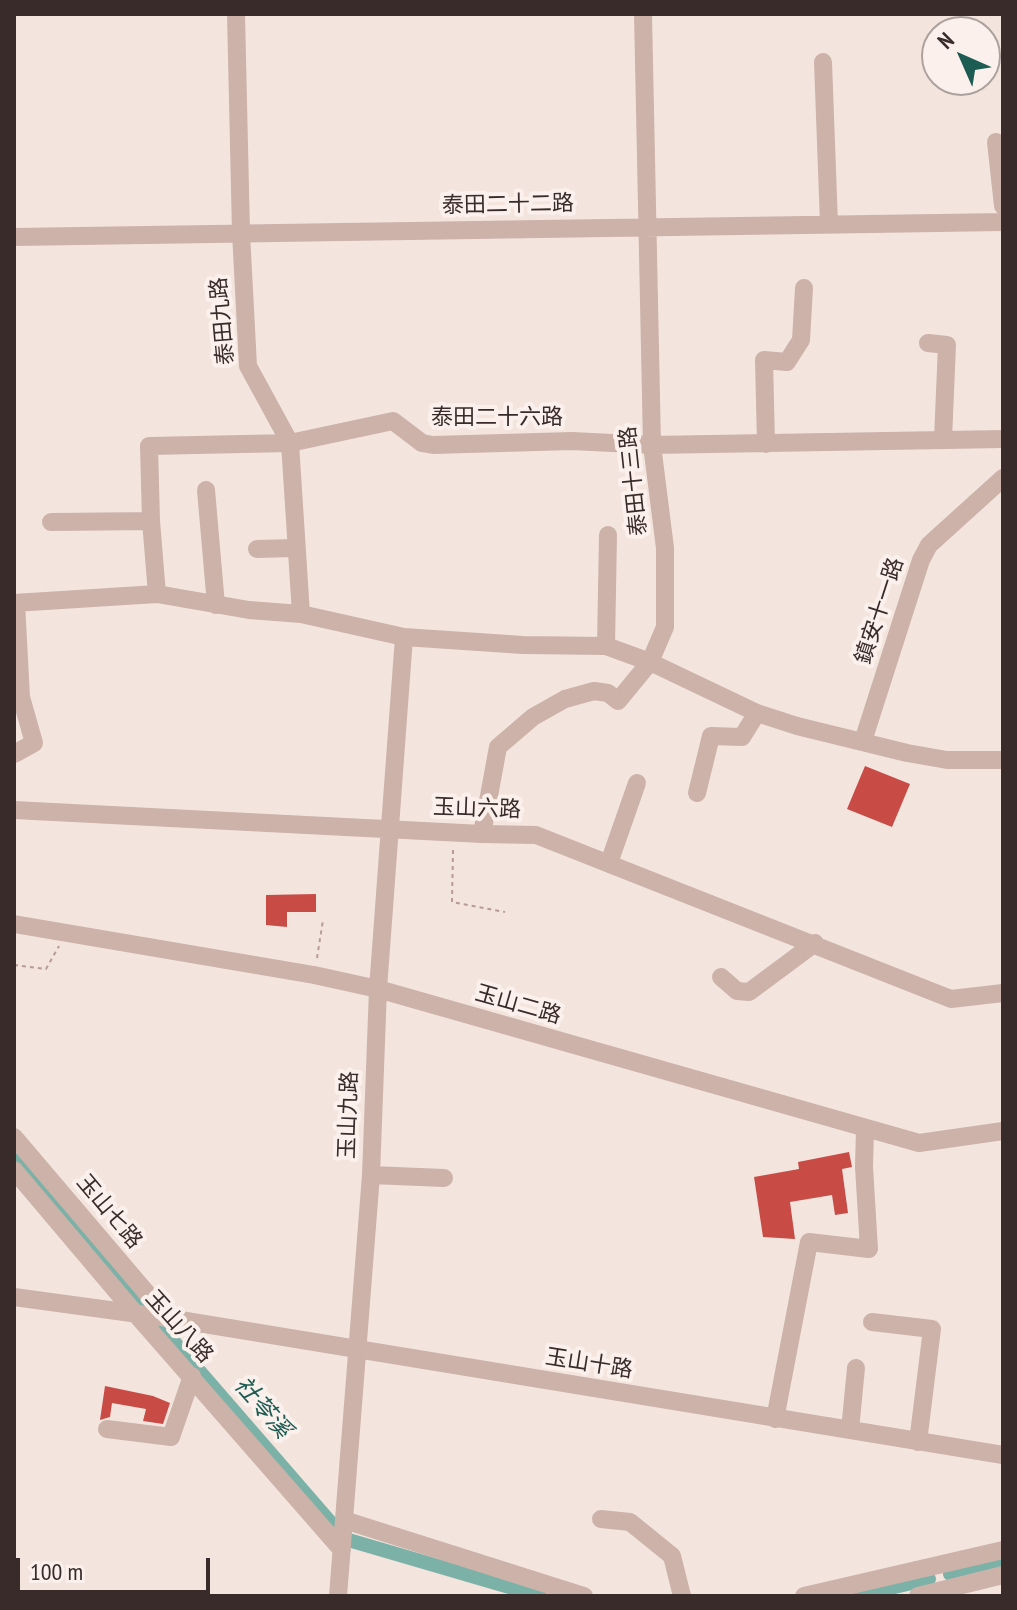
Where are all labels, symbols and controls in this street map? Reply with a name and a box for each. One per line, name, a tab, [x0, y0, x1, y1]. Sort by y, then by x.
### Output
north arrow	[921, 16, 1001, 96]
text: N	[931, 26, 960, 55]
street label: 泰田二十二路	[442, 191, 574, 219]
street label: 泰田九路	[206, 276, 240, 366]
street label: 泰田二十六路	[431, 405, 563, 431]
street label: 泰田十三路	[615, 425, 653, 537]
street label: 鎮安十一路	[850, 555, 910, 667]
street label: 玉山六路	[433, 794, 521, 824]
street label: 玉山二路	[472, 980, 564, 1030]
street label: 玉山九路	[334, 1071, 364, 1159]
street label: 玉山七路	[71, 1170, 147, 1254]
street label: 玉山八路	[140, 1285, 218, 1369]
street label: 玉山十路	[543, 1344, 635, 1384]
water label: 社苓溪	[228, 1371, 296, 1445]
scale bar	[20, 1542, 214, 1592]
text: 100 m	[30, 1556, 83, 1587]

